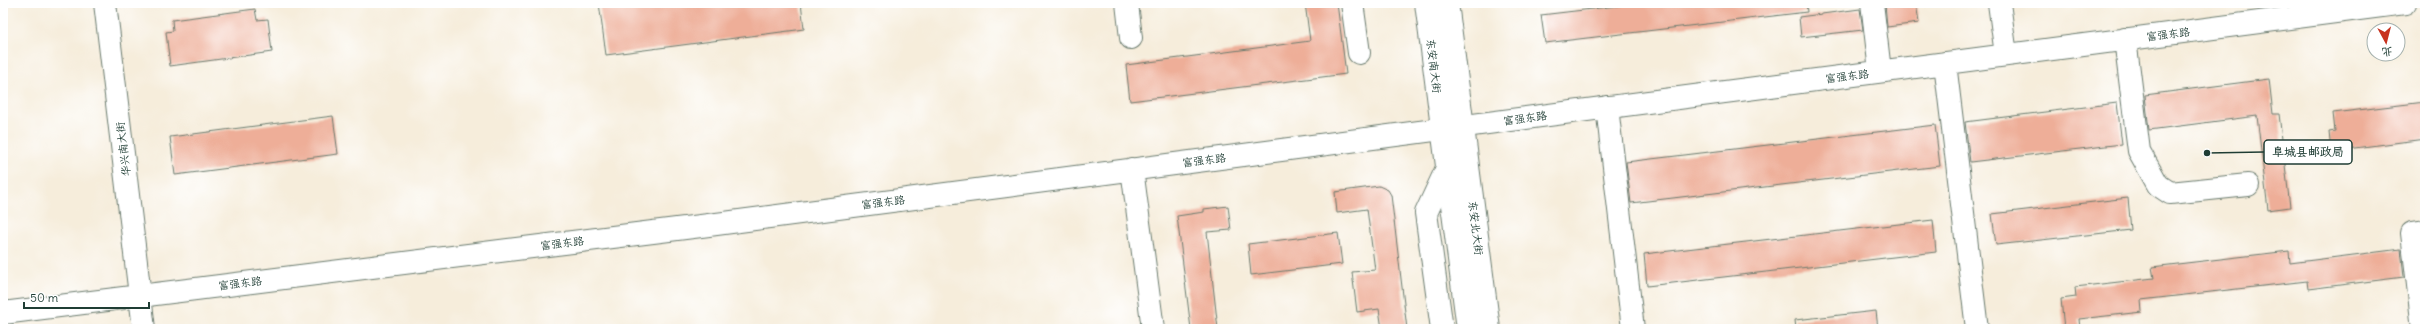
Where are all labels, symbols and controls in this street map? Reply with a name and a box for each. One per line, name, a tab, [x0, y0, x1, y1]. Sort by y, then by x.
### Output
north arrow	[2366, 22, 2406, 62]
street label: 富强东路	[2145, 24, 2191, 44]
street label: 东安南大街	[1424, 38, 1444, 95]
text: 北	[2381, 44, 2394, 60]
street label: 富强东路	[1824, 66, 1870, 86]
street label: 富强东路	[1502, 108, 1548, 128]
street label: 华兴南大街	[113, 120, 133, 177]
callout: 阜城县邮政局	[2264, 140, 2352, 164]
text: 阜城县邮政局	[2272, 144, 2344, 159]
street label: 富强东路	[1181, 150, 1227, 170]
street label: 富强东路	[860, 192, 906, 212]
street label: 东安北大街	[1466, 200, 1486, 257]
street label: 富强东路	[539, 233, 585, 253]
street label: 富强东路	[217, 273, 263, 293]
scale bar	[24, 284, 149, 310]
text: 50 m	[30, 290, 59, 305]

